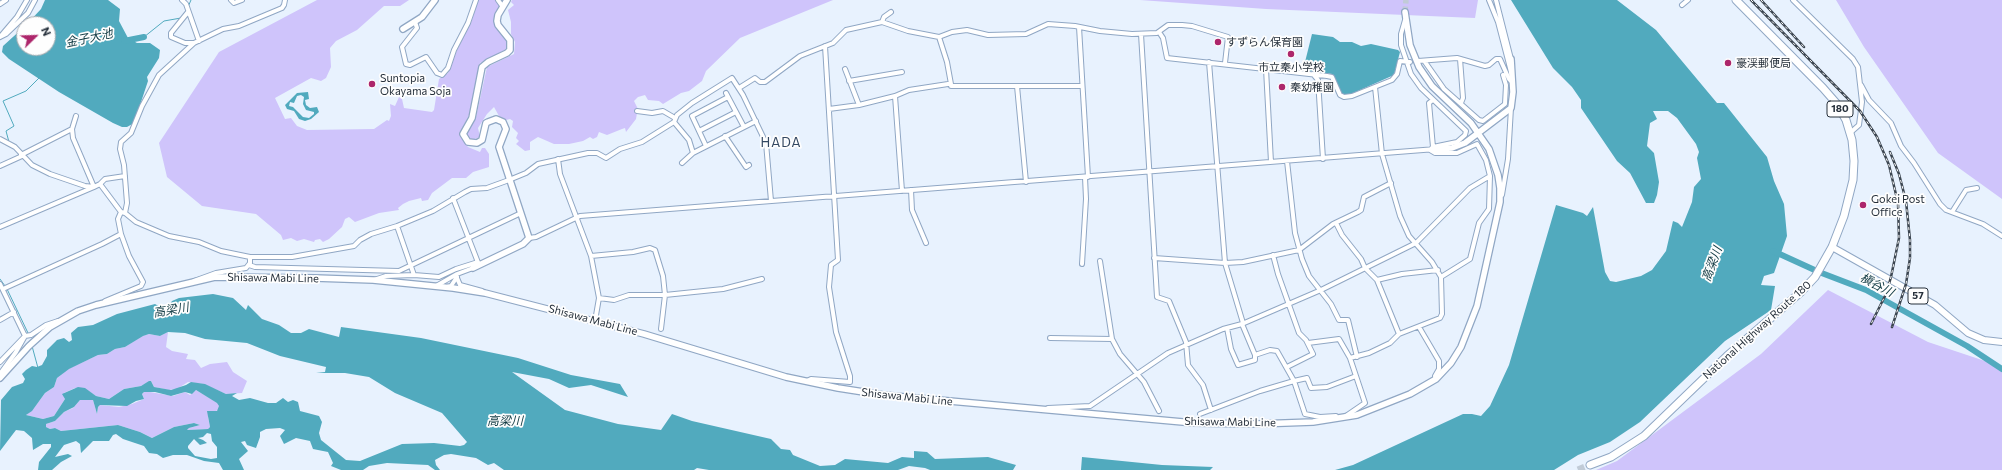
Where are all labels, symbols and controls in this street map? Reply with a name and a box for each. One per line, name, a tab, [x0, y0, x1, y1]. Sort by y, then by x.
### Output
north arrow	[16, 16, 56, 56]
text: N	[39, 25, 54, 38]
water label: 金子大池	[64, 26, 114, 50]
place label: すずらん保育園	[1226, 35, 1303, 49]
marker: すずらん保育園	[1213, 37, 1223, 47]
marker: 市立秦小学校	[1286, 49, 1296, 59]
place label: 豪渓郵便局	[1736, 56, 1791, 70]
marker: 豪渓郵便局	[1723, 58, 1733, 68]
place label: 市立秦小学校	[1258, 60, 1324, 74]
place label: Suntopia Okayama Soja	[380, 71, 451, 97]
marker: Suntopia Okayama Soja	[367, 79, 377, 89]
place label: 秦幼稚園	[1290, 80, 1334, 94]
marker: 秦幼稚園	[1277, 82, 1287, 92]
road number: 180	[1827, 101, 1853, 117]
district label: HADA	[761, 135, 801, 151]
place label: Gokei Post Office	[1871, 192, 1925, 218]
marker: Gokei Post Office	[1858, 200, 1868, 210]
water label: 高梁川	[1699, 245, 1725, 283]
water label: 槇谷川	[1858, 270, 1896, 300]
street label: Shisawa Mabi Line	[227, 271, 319, 285]
street label: National Highway Route 180	[1700, 278, 1814, 382]
road number: 57	[1908, 288, 1928, 304]
water label: 高梁川	[152, 300, 190, 320]
street label: Shisawa Mabi Line	[547, 302, 639, 338]
street label: Shisawa Mabi Line	[861, 386, 953, 408]
water label: 高梁川	[487, 414, 523, 428]
street label: Shisawa Mabi Line	[1184, 415, 1276, 429]

